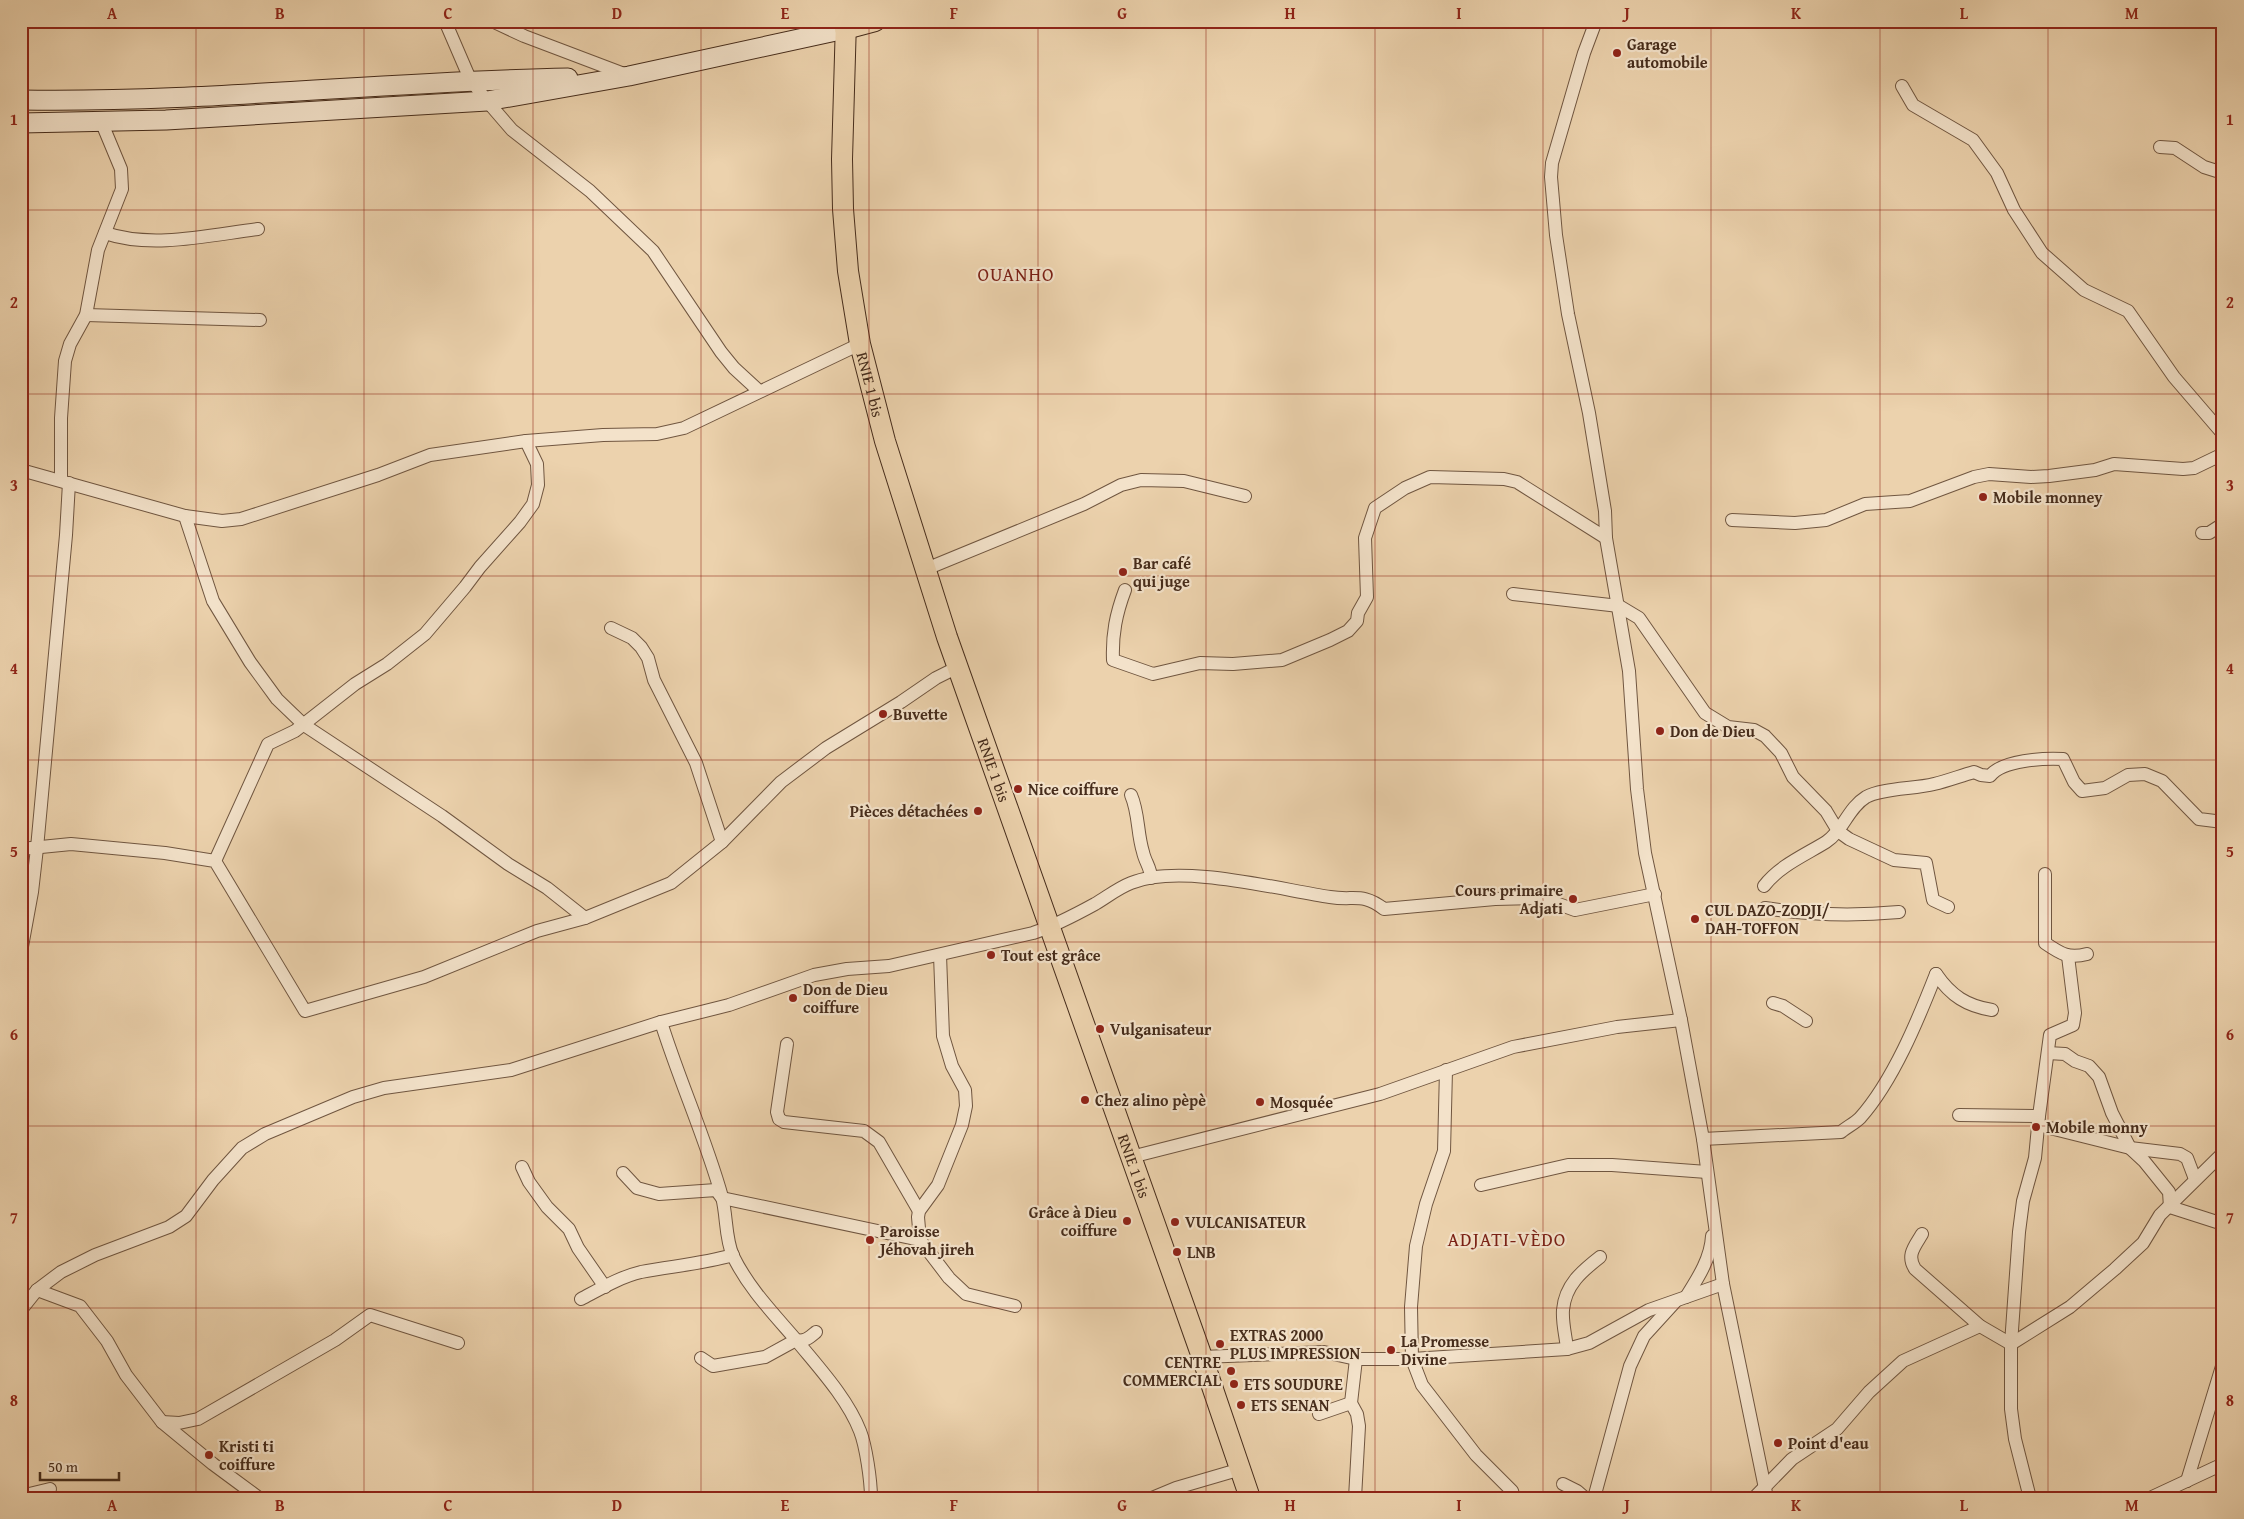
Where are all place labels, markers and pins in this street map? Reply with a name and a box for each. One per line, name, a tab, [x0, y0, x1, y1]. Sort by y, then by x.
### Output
place label: Garage automobile	[1627, 32, 1708, 74]
marker: Garage automobile	[1611, 47, 1623, 59]
place label: Mobile monney	[1993, 485, 2103, 509]
marker: Mobile monney	[1977, 491, 1989, 503]
place label: Bar café qui juge	[1133, 551, 1191, 593]
marker: Bar café qui juge	[1117, 566, 1129, 578]
place label: Buvette	[893, 702, 948, 726]
marker: Buvette	[877, 708, 889, 720]
place label: Don de Dieu	[1670, 719, 1756, 743]
marker: Don de Dieu	[1654, 725, 1666, 737]
place label: Nice coiffure	[1028, 777, 1119, 801]
marker: Nice coiffure	[1012, 783, 1024, 795]
place label: Pièces détachées	[850, 799, 968, 823]
marker: Pièces détachées	[972, 805, 984, 817]
place label: Cours primaire Adjati	[1455, 878, 1563, 920]
marker: Cours primaire Adjati	[1567, 893, 1579, 905]
place label: CUL DAZO-ZODJI/ DAH-TOFFON	[1705, 898, 1830, 940]
marker: CUL DAZO-ZODJI/ DAH-TOFFON	[1689, 913, 1701, 925]
place label: Tout est grâce	[1001, 943, 1101, 967]
marker: Tout est grâce	[985, 949, 997, 961]
place label: Don de Dieu coiffure	[803, 977, 889, 1019]
marker: Don de Dieu coiffure	[787, 992, 799, 1004]
place label: Vulganisateur	[1110, 1017, 1212, 1041]
marker: Vulganisateur	[1094, 1023, 1106, 1035]
place label: Chez alino pèpè	[1095, 1088, 1206, 1112]
place label: Mosquée	[1270, 1090, 1333, 1114]
marker: Chez alino pèpè	[1079, 1094, 1091, 1106]
marker: Mosquée	[1254, 1096, 1266, 1108]
place label: Mobile monny	[2046, 1115, 2148, 1139]
marker: Mobile monny	[2030, 1121, 2042, 1133]
place label: Grâce à Dieu coiffure	[1029, 1200, 1118, 1242]
place label: VULCANISATEUR	[1185, 1210, 1306, 1234]
marker: Grâce à Dieu coiffure	[1121, 1215, 1133, 1227]
marker: VULCANISATEUR	[1169, 1216, 1181, 1228]
place label: Paroisse Jéhovah jireh	[877, 1219, 975, 1261]
marker: Paroisse Jéhovah jireh	[864, 1234, 876, 1246]
place label: LNB	[1187, 1240, 1216, 1264]
marker: LNB	[1171, 1246, 1183, 1258]
place label: EXTRAS 2000 PLUS IMPRESSION	[1230, 1323, 1361, 1365]
place label: La Promesse Divine	[1401, 1329, 1489, 1371]
marker: EXTRAS 2000 PLUS IMPRESSION	[1214, 1338, 1226, 1350]
marker: La Promesse Divine	[1385, 1344, 1397, 1356]
place label: CENTRE COMMERCIAL	[1123, 1350, 1222, 1392]
marker: CENTRE COMMERCIAL	[1225, 1365, 1237, 1377]
place label: ETS SOUDURE	[1244, 1372, 1343, 1396]
marker: ETS SOUDURE	[1228, 1378, 1240, 1390]
place label: ETS SENAN	[1251, 1393, 1330, 1417]
marker: ETS SENAN	[1235, 1399, 1247, 1411]
place label: Point d'eau	[1788, 1431, 1870, 1455]
place label: Kristi ti coiffure	[219, 1434, 275, 1476]
marker: Point d'eau	[1772, 1437, 1784, 1449]
marker: Kristi ti coiffure	[203, 1449, 215, 1461]

